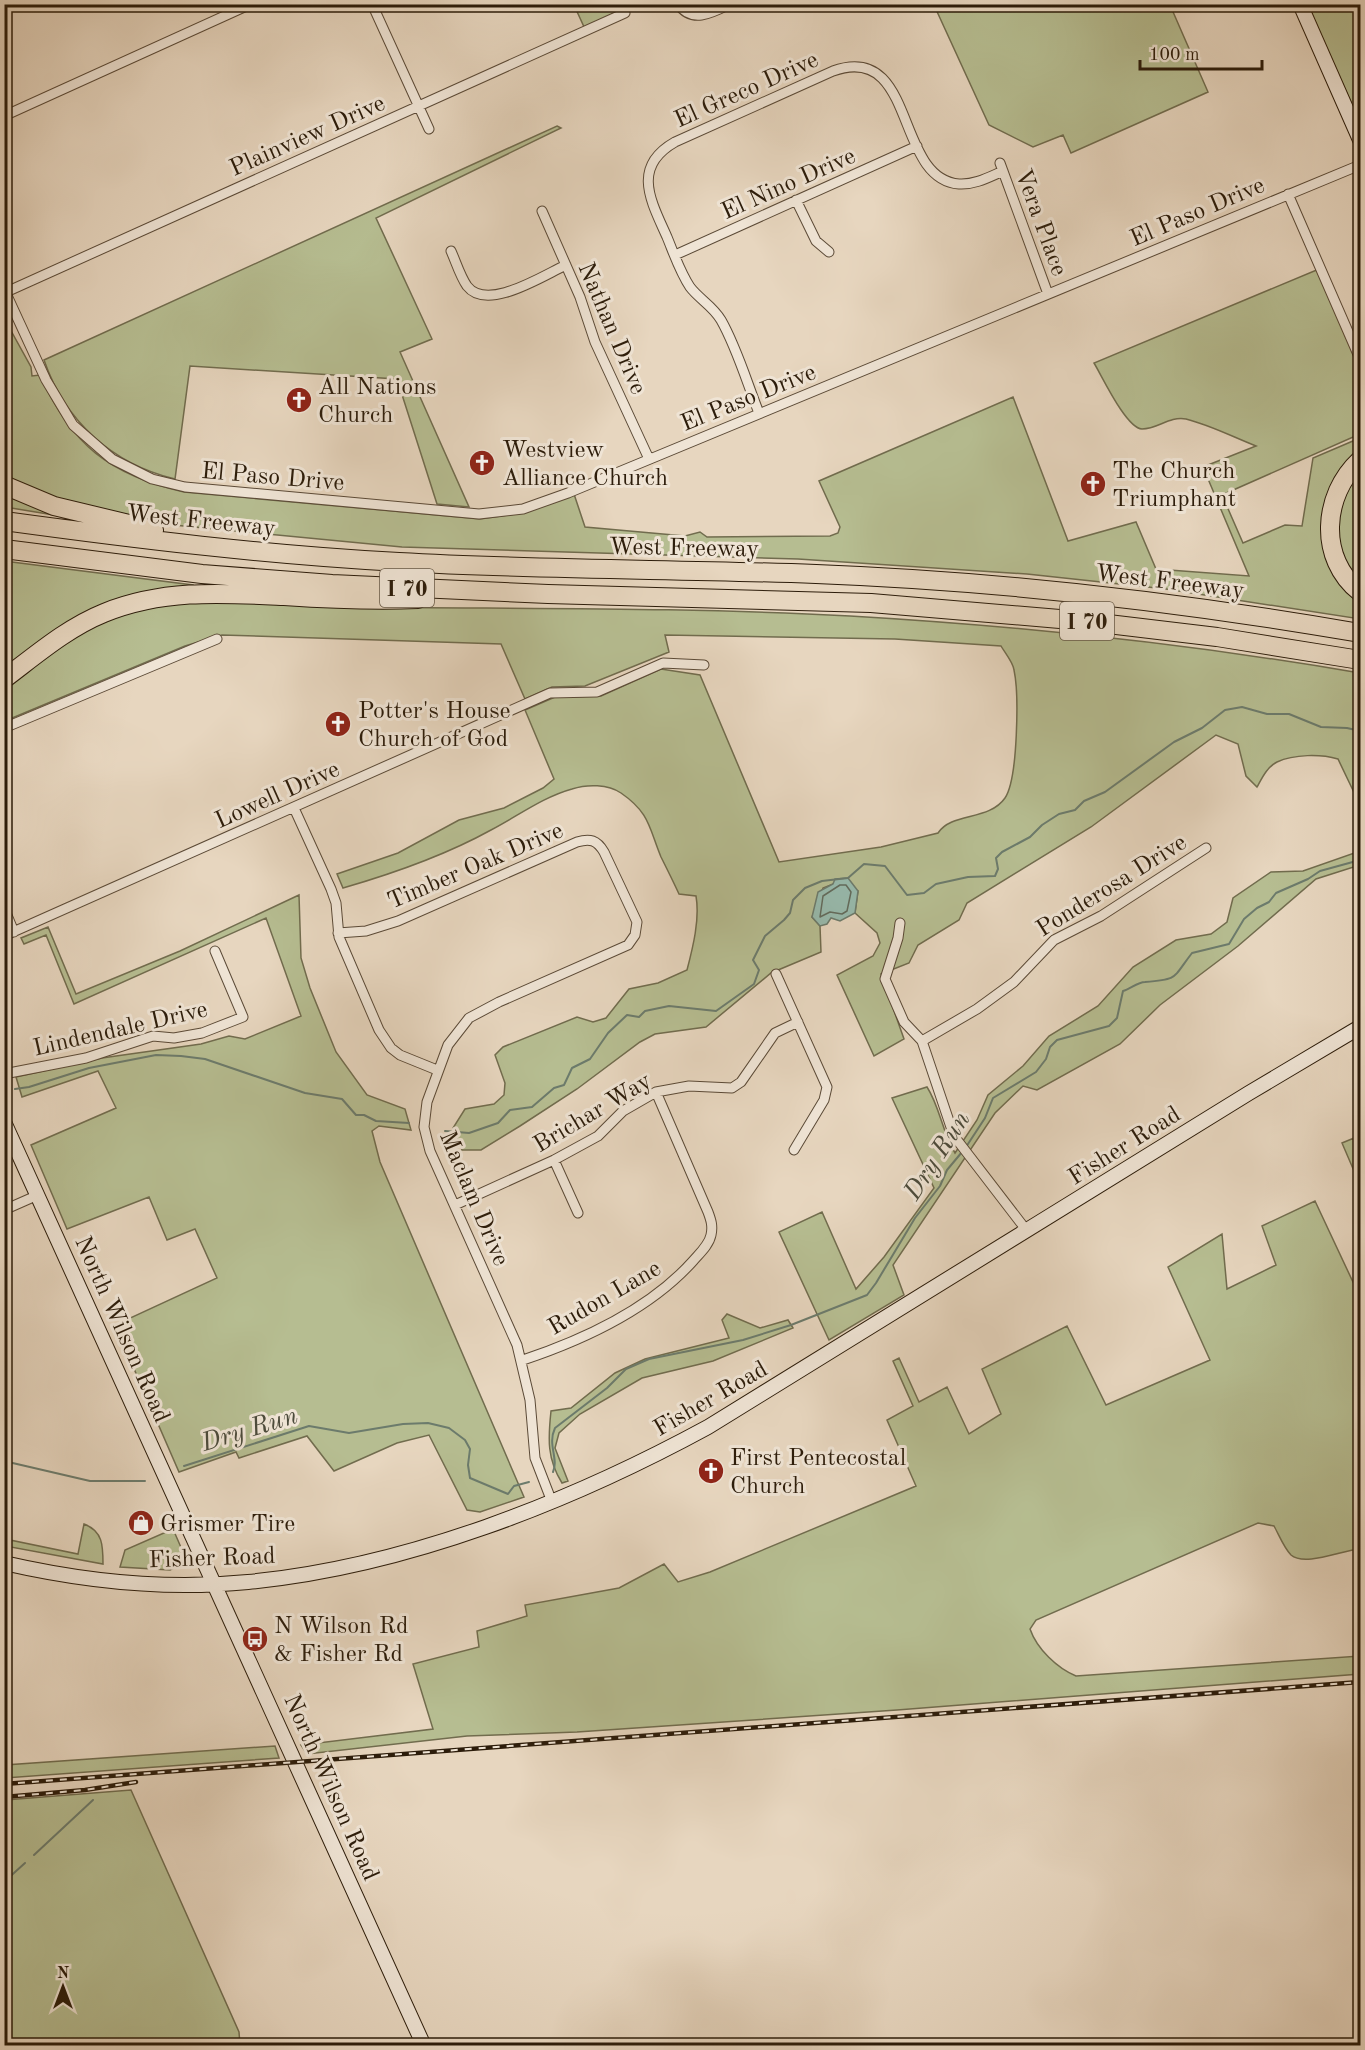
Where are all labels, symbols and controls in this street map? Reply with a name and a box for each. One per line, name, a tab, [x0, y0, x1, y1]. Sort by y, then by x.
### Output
scale bar	[1140, 33, 1262, 71]
text: 100 m	[1149, 46, 1200, 64]
street label: El Greco Drive	[671, 48, 822, 133]
street label: Plainview Drive	[227, 92, 389, 182]
street label: El Nino Drive	[718, 145, 859, 225]
street label: Vera Place	[1010, 166, 1071, 279]
street label: El Paso Drive	[1127, 174, 1269, 252]
street label: Nathan Drive	[573, 259, 650, 398]
street label: El Paso Drive	[678, 361, 820, 437]
place label: All Nations Church	[318, 376, 437, 428]
church icon: All Nations Church	[284, 385, 314, 415]
place label: Westview Alliance Church	[502, 439, 668, 491]
church icon: Westview Alliance Church	[467, 448, 497, 478]
street label: El Paso Drive	[200, 460, 345, 496]
place label: The Church Triumphant	[1112, 460, 1236, 512]
church icon: The Church Triumphant	[1078, 469, 1108, 499]
street label: West Freeway	[125, 502, 277, 542]
street label: West Freeway	[609, 536, 759, 562]
street label: West Freeway	[1094, 562, 1246, 604]
road number: I 70	[380, 569, 434, 607]
road number: I 70	[1060, 602, 1114, 640]
place label: Potter's House Church of God	[358, 700, 511, 752]
church icon: Potter's House Church of God	[323, 709, 353, 739]
street label: Lowell Drive	[212, 758, 344, 834]
street label: Timber Oak Drive	[385, 819, 567, 915]
street label: Ponderosa Drive	[1033, 831, 1191, 942]
street label: Lindendale Drive	[31, 998, 210, 1062]
street label: Brichar Way	[530, 1069, 656, 1158]
street label: Fisher Road	[1065, 1103, 1185, 1191]
water label: Dry Run	[899, 1107, 976, 1206]
street label: Maclam Drive	[434, 1128, 512, 1270]
street label: North Wilson Road	[69, 1233, 173, 1427]
street label: Rudon Lane	[544, 1257, 666, 1341]
street label: Fisher Road	[650, 1358, 772, 1442]
water label: Dry Run	[197, 1403, 301, 1457]
place label: First Pentecostal Church	[730, 1447, 906, 1499]
church icon: First Pentecostal Church	[696, 1456, 726, 1486]
shop icon: Grismer Tire	[126, 1508, 156, 1538]
place label: Grismer Tire	[160, 1513, 295, 1537]
street label: Fisher Road	[148, 1545, 276, 1573]
place label: N Wilson Rd & Fisher Rd	[274, 1615, 408, 1667]
bus stop icon: N Wilson Rd & Fisher Rd	[240, 1624, 270, 1654]
street label: North Wilson Road	[278, 1691, 382, 1885]
north arrow	[33, 1957, 93, 2017]
text: N	[57, 1966, 70, 1982]

